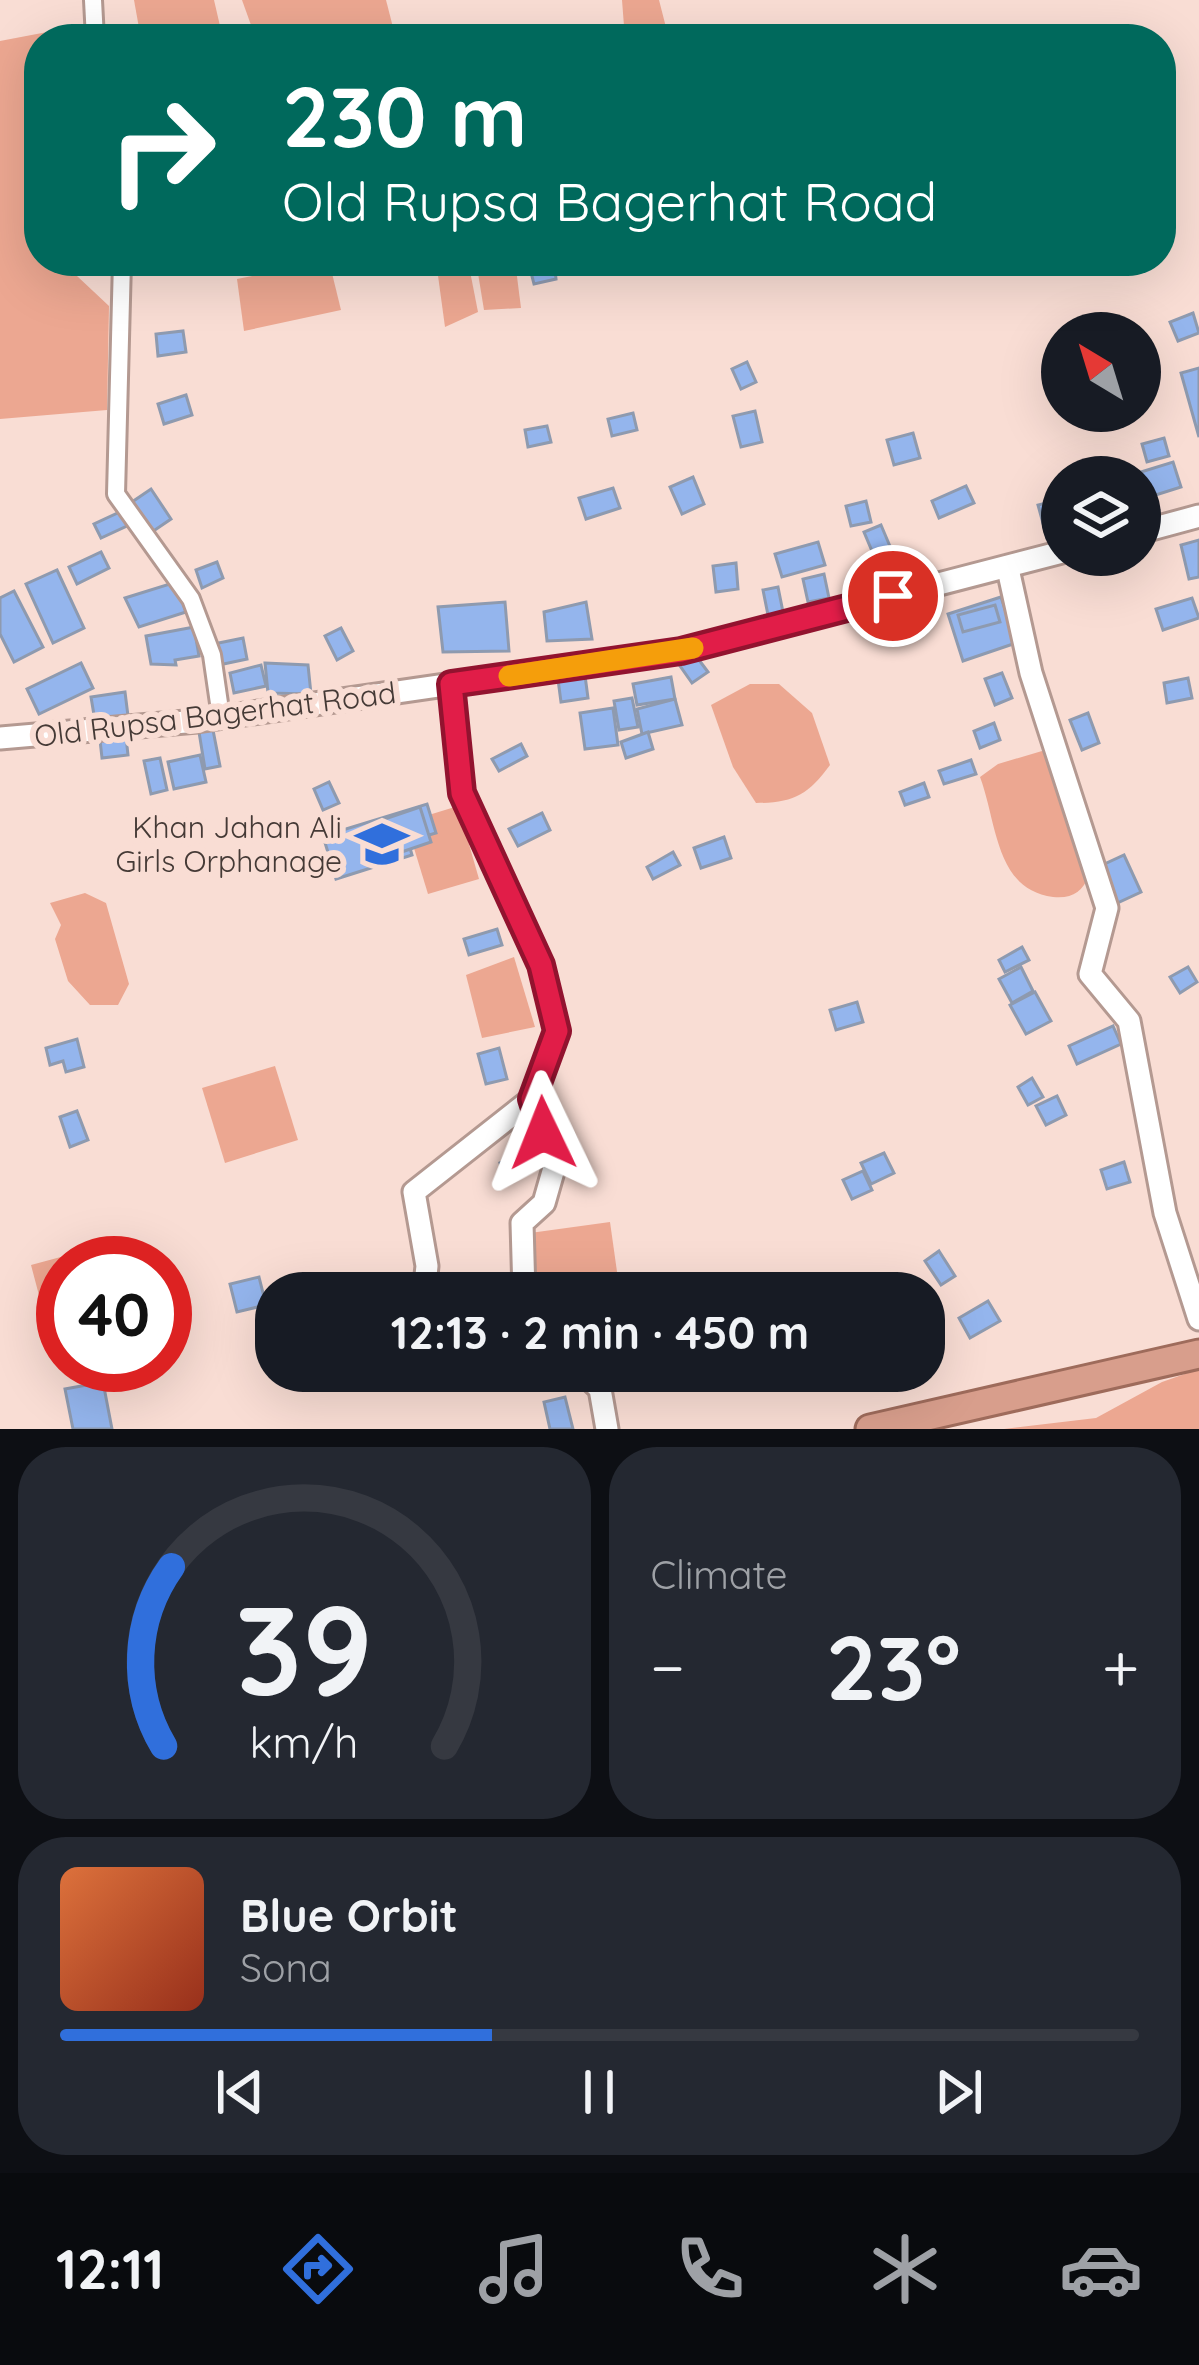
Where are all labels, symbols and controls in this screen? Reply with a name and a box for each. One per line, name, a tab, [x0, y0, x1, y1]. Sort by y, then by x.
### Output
text: 230 m	[282, 63, 527, 168]
icon: right	[84, 72, 240, 228]
text: Old Rupsa Bagerhat Road	[282, 167, 937, 235]
north arrow	[1041, 312, 1161, 432]
map controls	[1041, 312, 1161, 576]
button: layers	[1041, 456, 1161, 576]
pin	[842, 545, 944, 647]
icon: arrive	[860, 563, 926, 629]
street label: Old Rupsa Bagerhat Road	[32, 673, 398, 755]
place label: Khan Jahan Ali Girls Orphanage	[116, 808, 342, 880]
school or university icon: Khan Jahan Ali Girls Orphanage	[353, 815, 411, 873]
position arrow	[480, 1070, 606, 1196]
speed limit sign: 40	[36, 1236, 192, 1392]
text: 12:13 · 2 min · 450 m	[391, 1304, 809, 1360]
text: Climate	[651, 1550, 788, 1599]
text: 39	[235, 1570, 373, 1726]
text: 23°	[826, 1610, 961, 1723]
text: −	[651, 1625, 685, 1708]
text: +	[1102, 1625, 1139, 1708]
text: km/h	[250, 1715, 359, 1769]
text: Blue Orbit	[240, 1887, 458, 1943]
text: Sona	[240, 1943, 332, 1992]
icon: previous	[207, 2059, 273, 2125]
icon: pause	[566, 2059, 632, 2125]
icon: next	[926, 2059, 992, 2125]
icon: directions	[276, 2227, 360, 2311]
icon: music	[472, 2227, 556, 2311]
icon: phone	[668, 2227, 752, 2311]
icon: climate	[863, 2227, 947, 2311]
icon: car	[1059, 2227, 1143, 2311]
text: 12:11	[56, 2235, 164, 2303]

